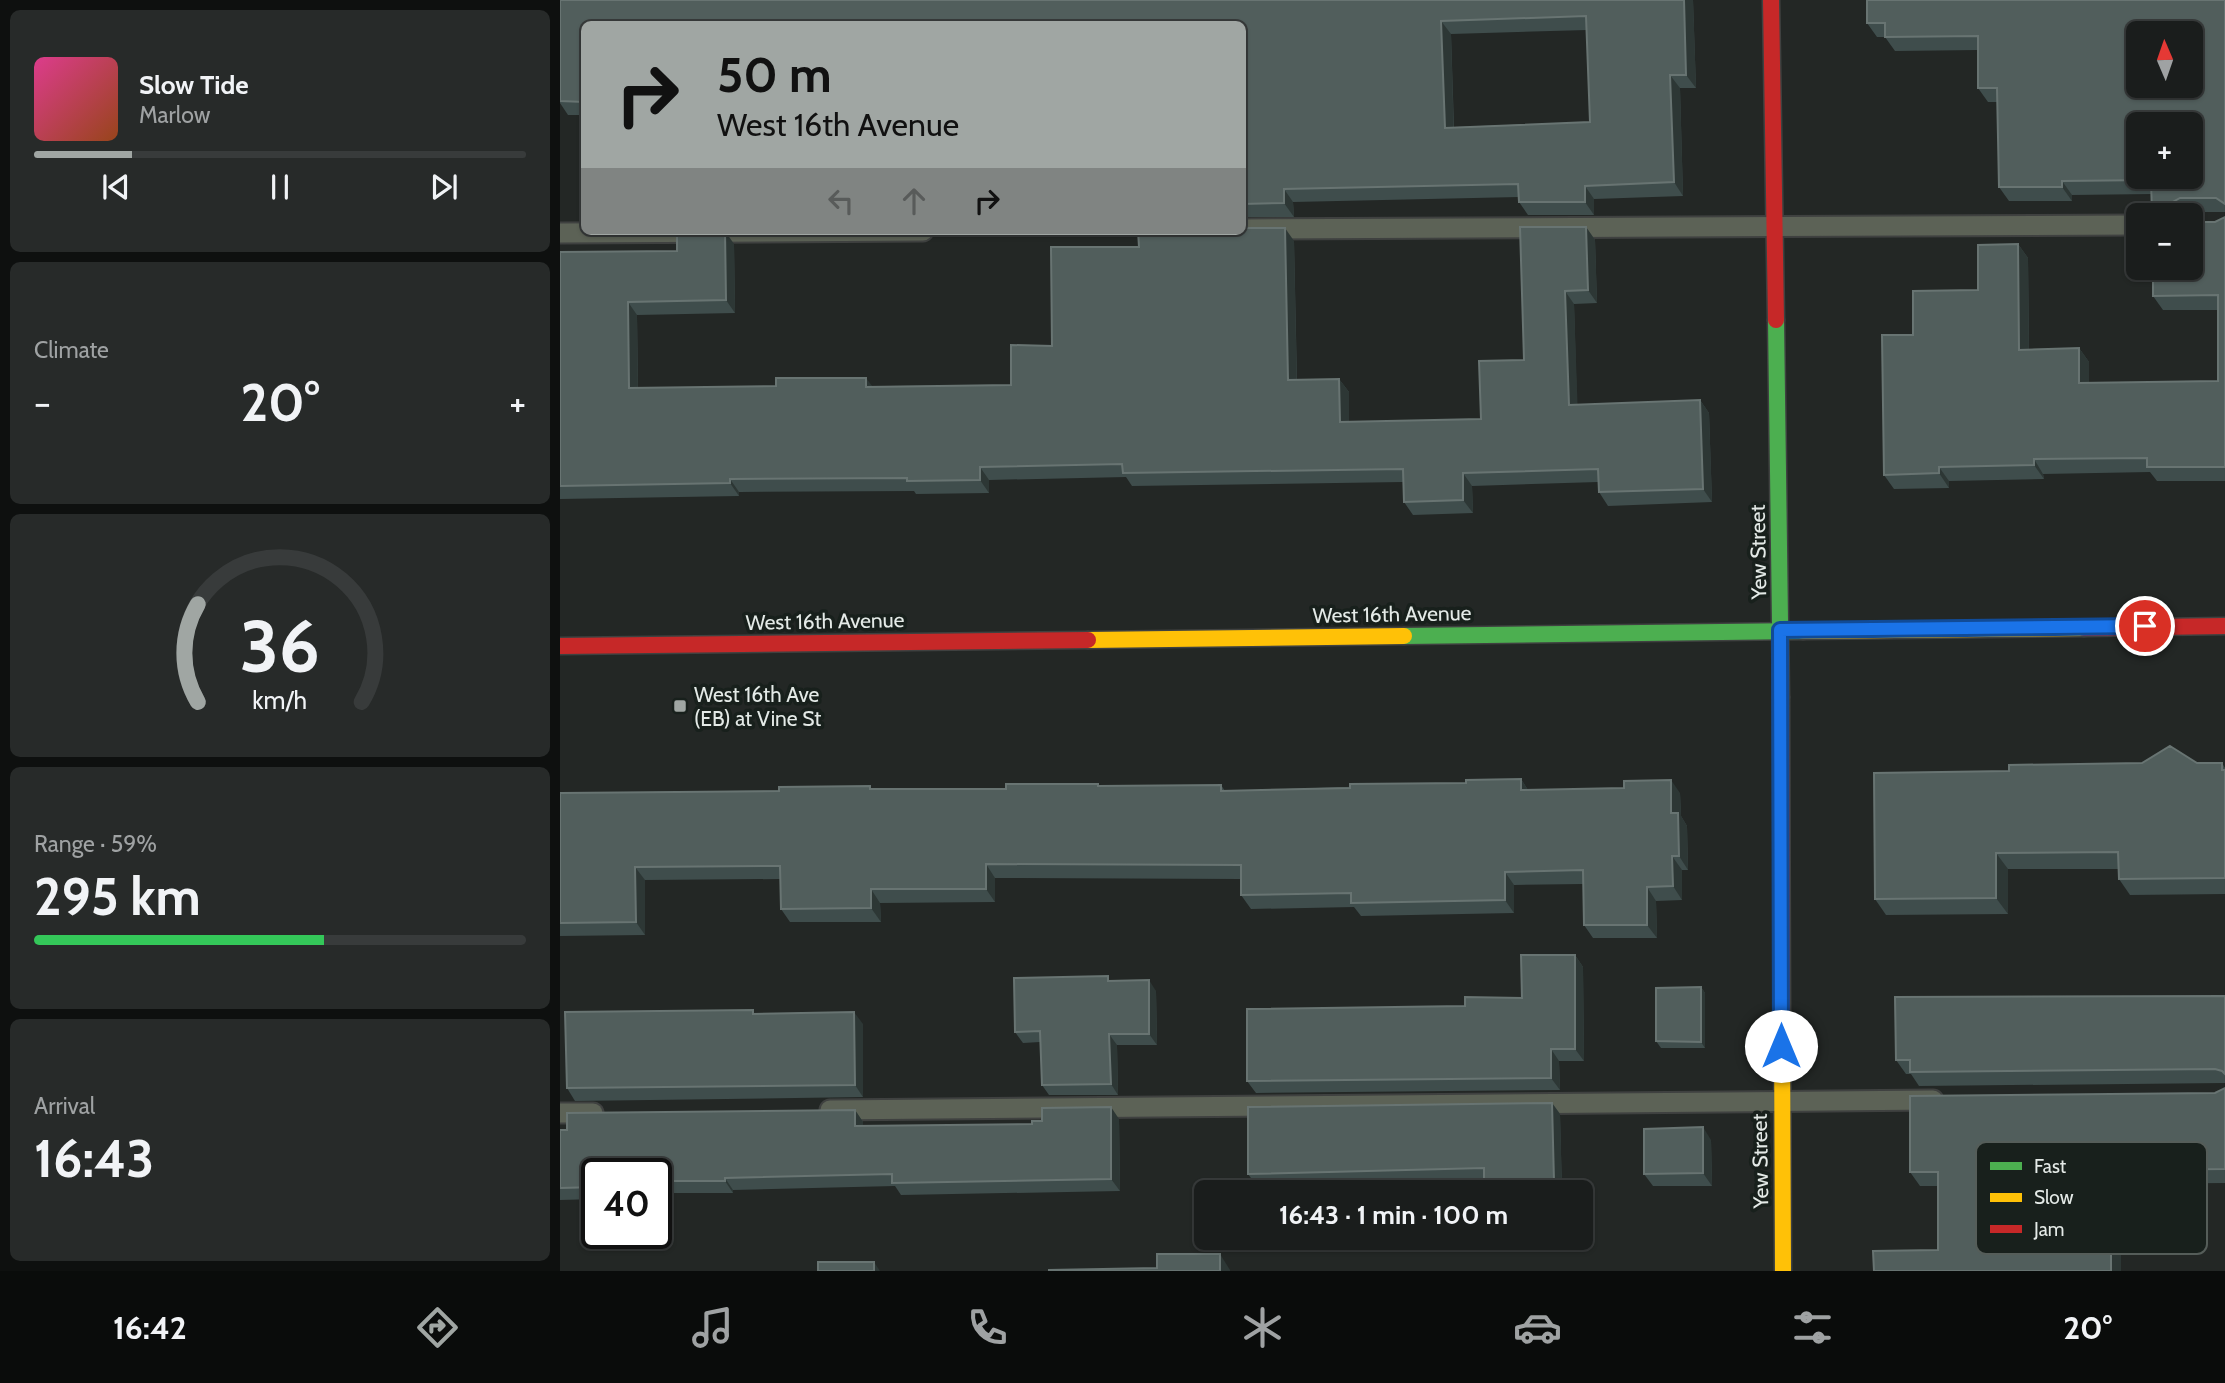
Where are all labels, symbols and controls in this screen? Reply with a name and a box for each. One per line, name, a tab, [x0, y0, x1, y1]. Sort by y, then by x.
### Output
north arrow	[2126, 21, 2203, 98]
map controls	[2126, 21, 2203, 280]
text: 50 m	[717, 45, 832, 104]
icon: right	[602, 49, 693, 140]
text: Slow Tide	[139, 69, 249, 101]
text: Marlow	[139, 101, 210, 129]
text: West 16th Avenue	[717, 105, 959, 144]
button: +	[2126, 112, 2203, 189]
icon: previous	[97, 168, 135, 206]
icon: pause	[261, 168, 299, 206]
icon: next	[425, 168, 463, 206]
icon: left	[822, 182, 860, 220]
icon: ahead	[895, 182, 933, 220]
icon: right	[968, 182, 1006, 220]
button: −	[2126, 203, 2203, 280]
text: Climate	[34, 336, 109, 364]
text: 20°	[240, 371, 320, 434]
text: −	[34, 379, 51, 426]
text: +	[509, 379, 526, 426]
street label: Yew Street	[1745, 504, 1771, 601]
pin	[2115, 596, 2175, 656]
street label: West 16th Avenue	[1312, 600, 1472, 628]
text: 36	[240, 602, 320, 690]
street label: West 16th Avenue	[745, 607, 905, 635]
icon: arrive	[2126, 607, 2164, 645]
place label: West 16th Ave (EB) at Vine St	[694, 682, 821, 731]
text: km/h	[253, 684, 307, 714]
marker: West 16th Ave (EB) at Vine St	[672, 698, 688, 714]
text: Range · 59%	[34, 830, 157, 858]
text: 295 km	[34, 865, 201, 928]
position arrow	[1744, 1009, 1818, 1083]
text: Arrival	[34, 1092, 95, 1120]
street label: Yew Street	[1747, 1113, 1773, 1210]
text: 16:43	[34, 1127, 154, 1190]
legend	[1976, 1142, 2207, 1254]
text: Fast	[2034, 1155, 2067, 1178]
speed limit sign: 40	[581, 1158, 672, 1249]
text: Slow	[2034, 1186, 2074, 1209]
text: 16:43 · 1 min · 100 m	[1279, 1199, 1508, 1231]
text: Jam	[2033, 1218, 2064, 1241]
icon: directions	[413, 1303, 462, 1352]
icon: music	[688, 1303, 737, 1352]
icon: phone	[963, 1303, 1012, 1352]
icon: climate	[1238, 1303, 1287, 1352]
icon: car	[1513, 1303, 1562, 1352]
icon: filters	[1788, 1303, 1837, 1352]
text: 16:42	[113, 1308, 187, 1347]
text: 20°	[2063, 1308, 2112, 1347]

